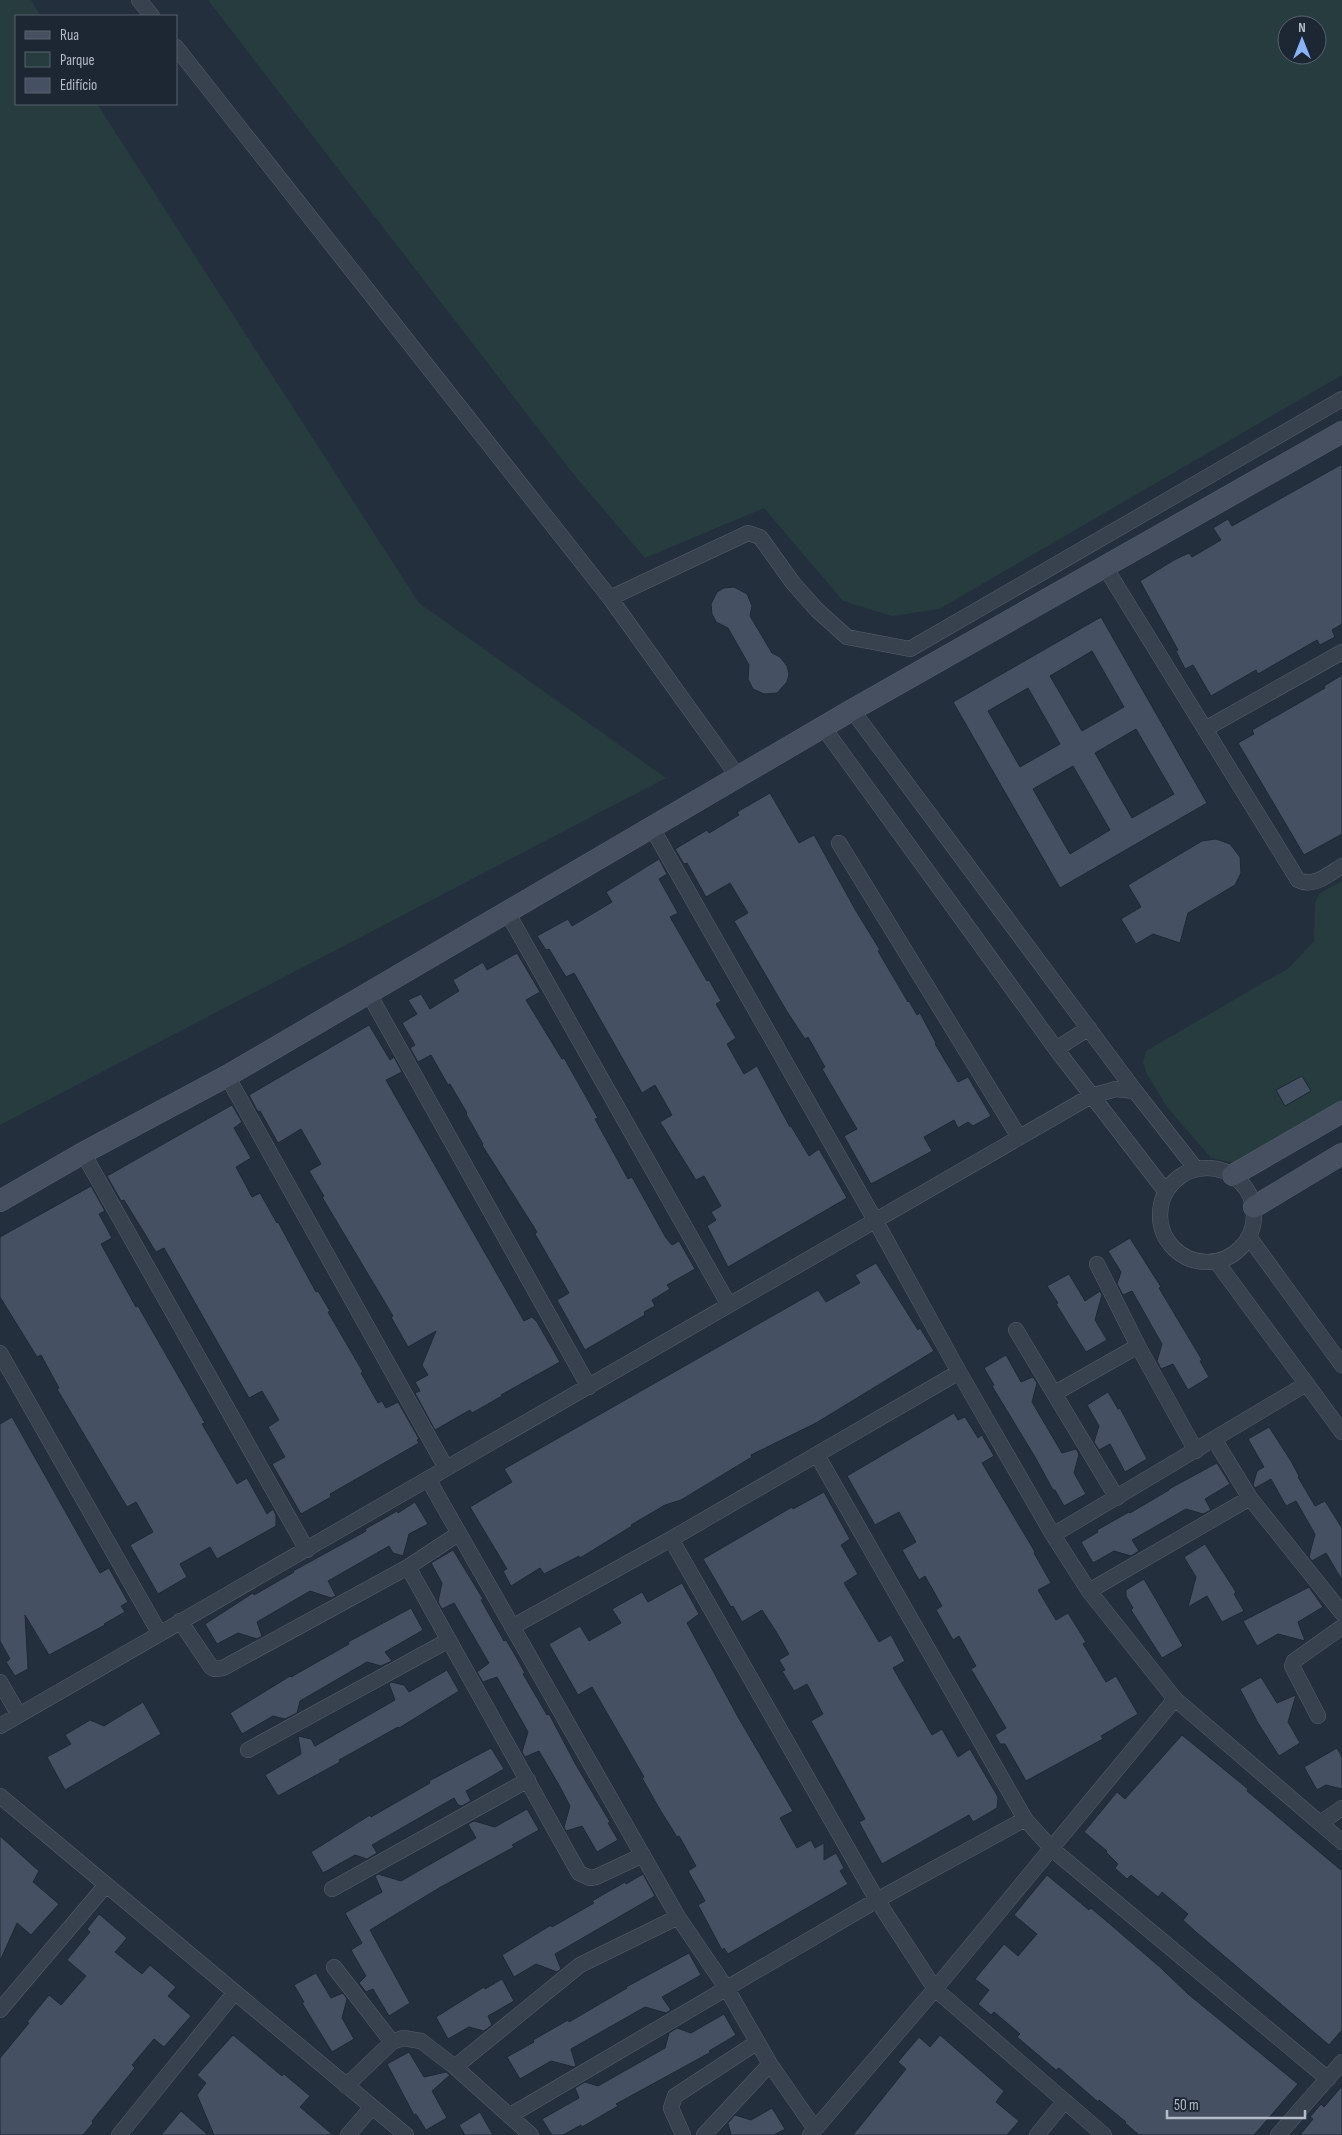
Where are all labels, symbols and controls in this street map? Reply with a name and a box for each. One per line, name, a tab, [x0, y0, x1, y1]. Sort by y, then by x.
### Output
legend	[15, 15, 178, 105]
north arrow	[1277, 15, 1327, 65]
text: N	[1298, 19, 1306, 36]
text: Rua	[60, 26, 79, 45]
text: Parque	[60, 51, 95, 70]
text: Edifício	[60, 76, 97, 95]
scale bar	[1167, 2088, 1304, 2120]
text: 50 m	[1174, 2096, 1199, 2115]

